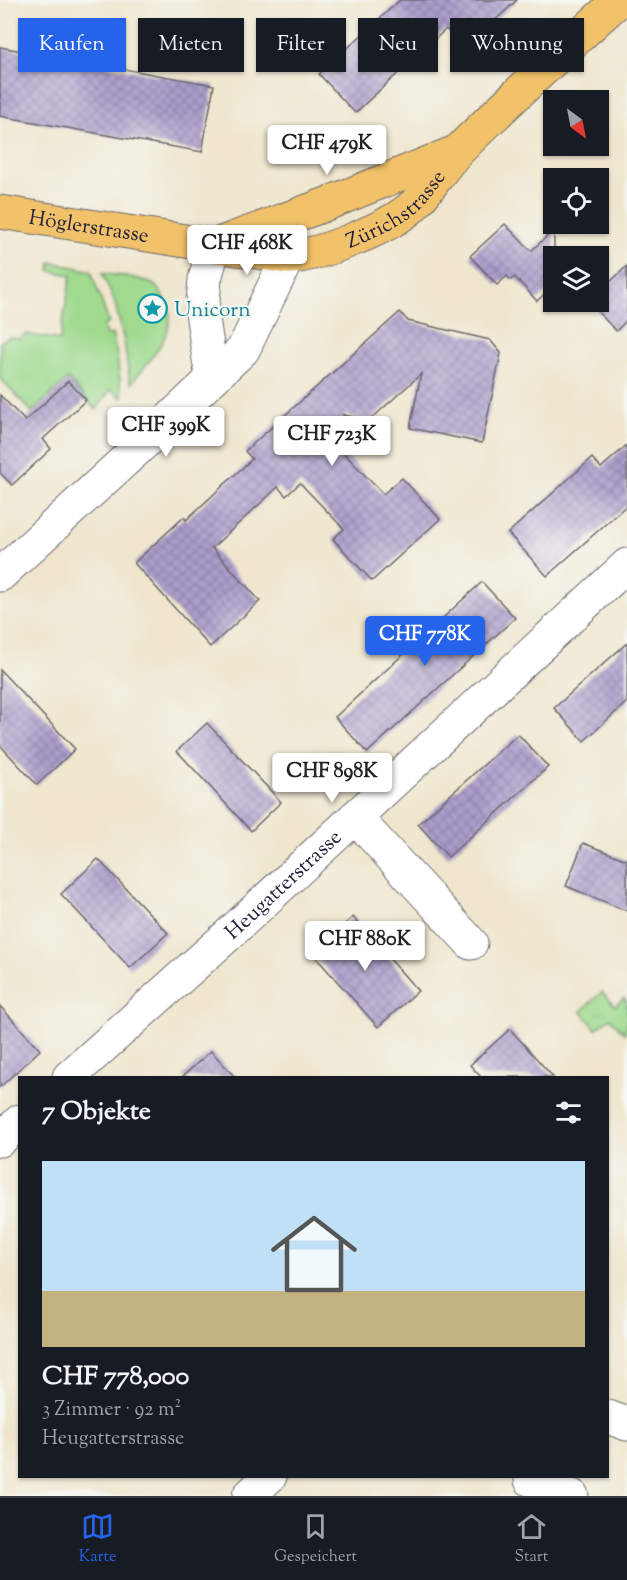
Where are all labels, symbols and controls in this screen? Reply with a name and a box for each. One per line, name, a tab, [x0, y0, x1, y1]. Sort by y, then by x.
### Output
chip: Kaufen	[18, 18, 126, 72]
chip: Mieten	[138, 18, 244, 72]
chip: Filter	[256, 18, 346, 72]
chip: Neu	[358, 18, 438, 72]
chip: Wohnung	[450, 18, 584, 72]
north arrow	[543, 90, 609, 156]
map controls	[543, 90, 609, 312]
pin: CHF 479K	[265, 125, 389, 176]
text: CHF 479K	[281, 130, 373, 159]
street label: Zürichstrasse	[342, 165, 454, 258]
button: locate	[543, 168, 609, 234]
street label: Höglerstrasse	[26, 204, 151, 252]
pin: CHF 468K	[185, 225, 309, 276]
text: CHF 468K	[201, 230, 293, 259]
button: layers	[543, 246, 609, 312]
place icon: Unicorn	[137, 293, 169, 325]
place label: Unicorn	[174, 296, 251, 326]
pin: CHF 399K	[104, 407, 228, 458]
text: CHF 399K	[121, 412, 211, 441]
pin: CHF 723K	[270, 416, 394, 467]
text: CHF 723K	[287, 421, 377, 450]
pin: CHF 778K	[363, 616, 487, 667]
text: CHF 778K	[379, 621, 471, 650]
pin: CHF 898K	[270, 753, 394, 804]
text: CHF 898K	[286, 758, 378, 787]
street label: Heugatterstrasse	[219, 824, 349, 948]
pin: CHF 880K	[303, 921, 427, 972]
text: CHF 880K	[319, 926, 411, 955]
text: 7 Objekte	[42, 1094, 151, 1131]
icon: filters	[552, 1096, 585, 1129]
icon: home	[260, 1200, 368, 1308]
text: CHF 778,000	[42, 1359, 189, 1396]
text: 3 Zimmer · 92 m²	[42, 1396, 181, 1425]
text: Heugatterstrasse	[42, 1425, 184, 1454]
tab: Karte	[79, 1510, 116, 1569]
tab: Gespeichert	[274, 1510, 357, 1569]
tab: Start	[515, 1510, 548, 1569]

